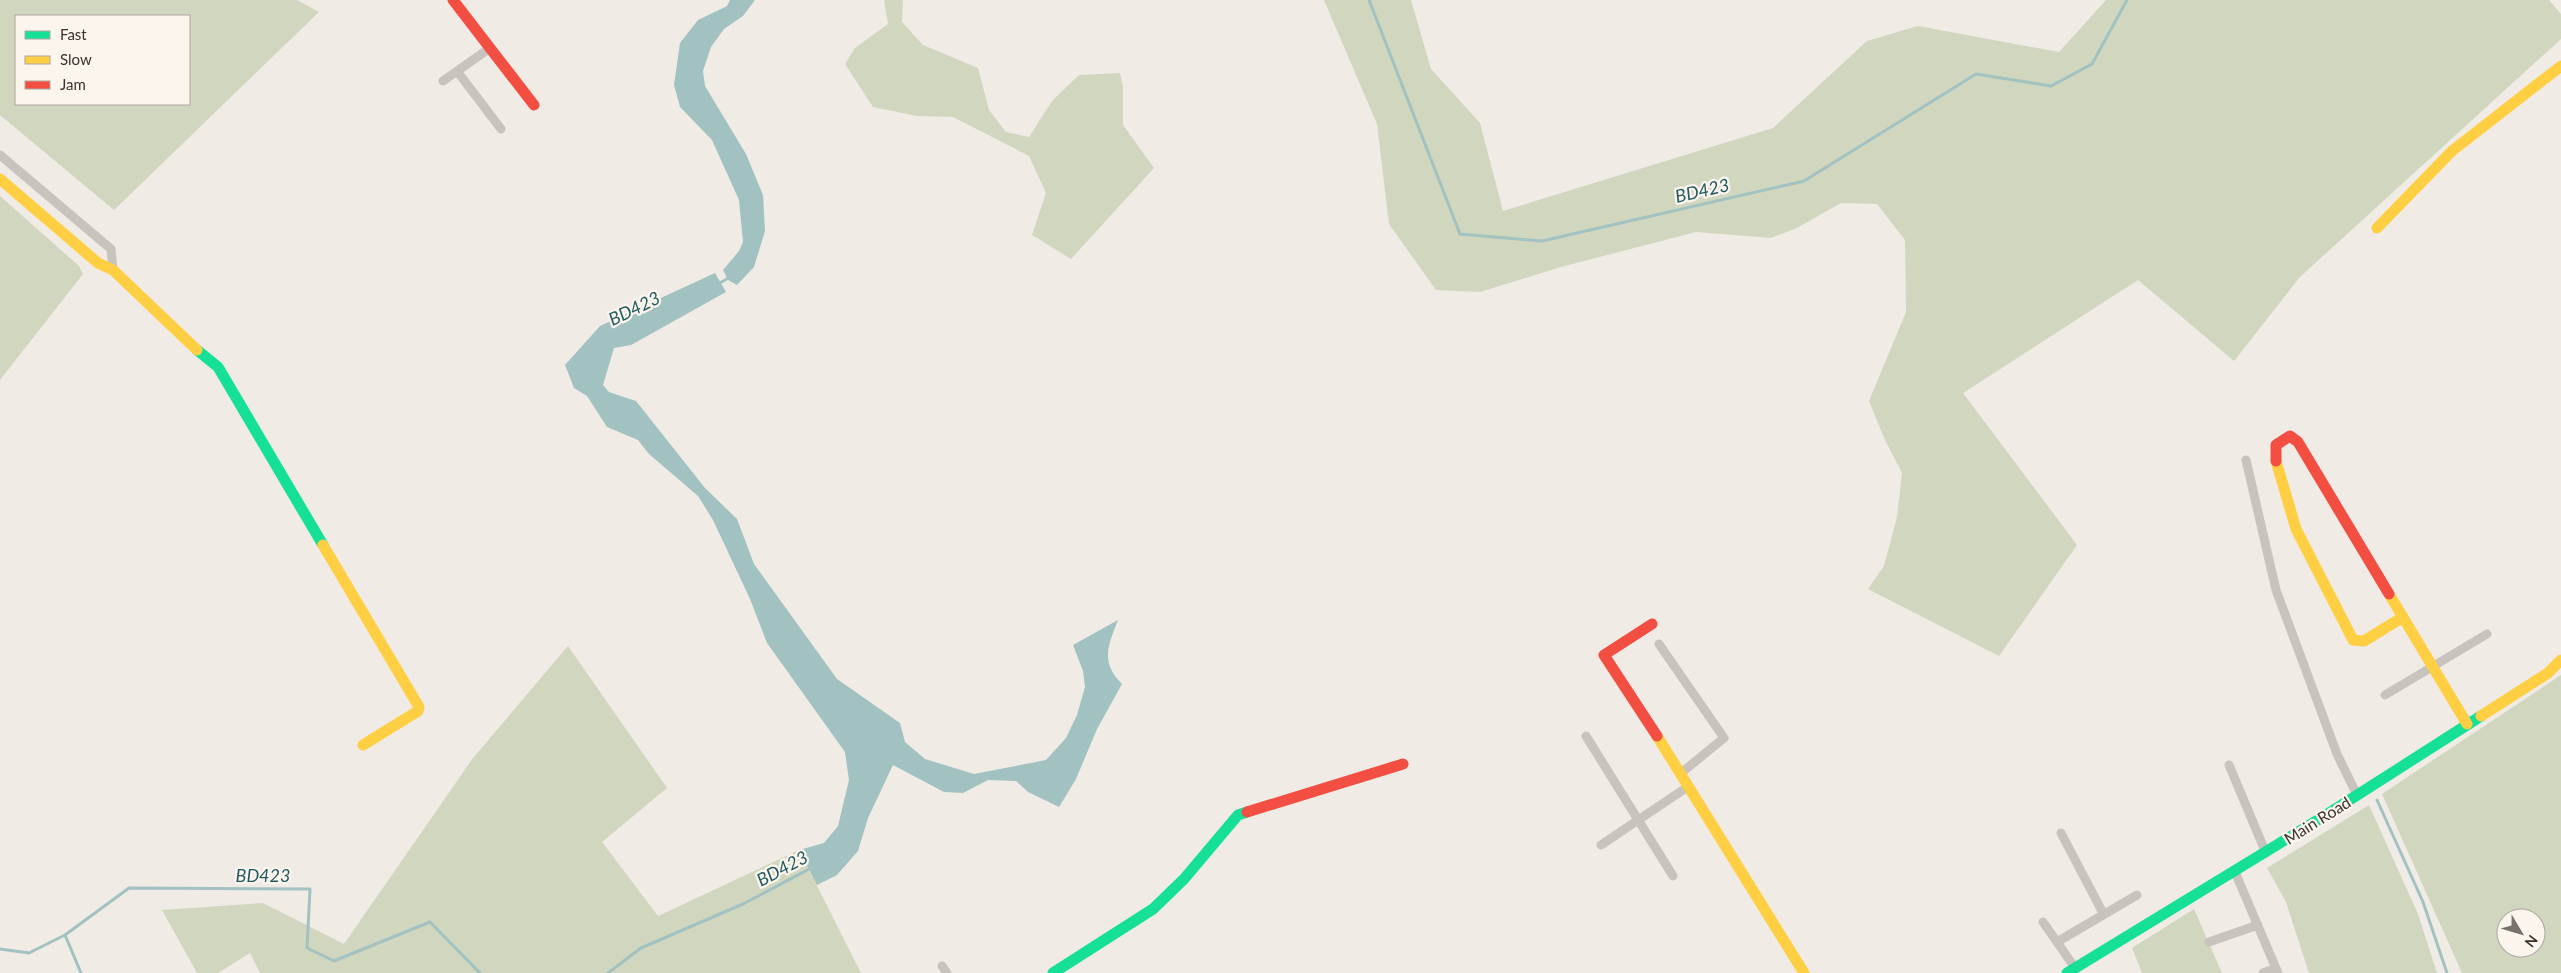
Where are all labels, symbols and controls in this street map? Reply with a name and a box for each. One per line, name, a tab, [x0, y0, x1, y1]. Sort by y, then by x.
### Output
legend	[15, 15, 190, 105]
text: Fast	[60, 25, 87, 43]
text: Slow	[60, 50, 92, 68]
text: Jam	[60, 75, 86, 93]
water label: BD423	[1673, 173, 1731, 207]
water label: BD423	[605, 286, 663, 330]
street label: Main Road	[2280, 792, 2354, 848]
water label: BD423	[753, 845, 811, 891]
water label: BD423	[236, 864, 290, 886]
north arrow	[2496, 908, 2546, 958]
text: N	[2522, 932, 2542, 951]

